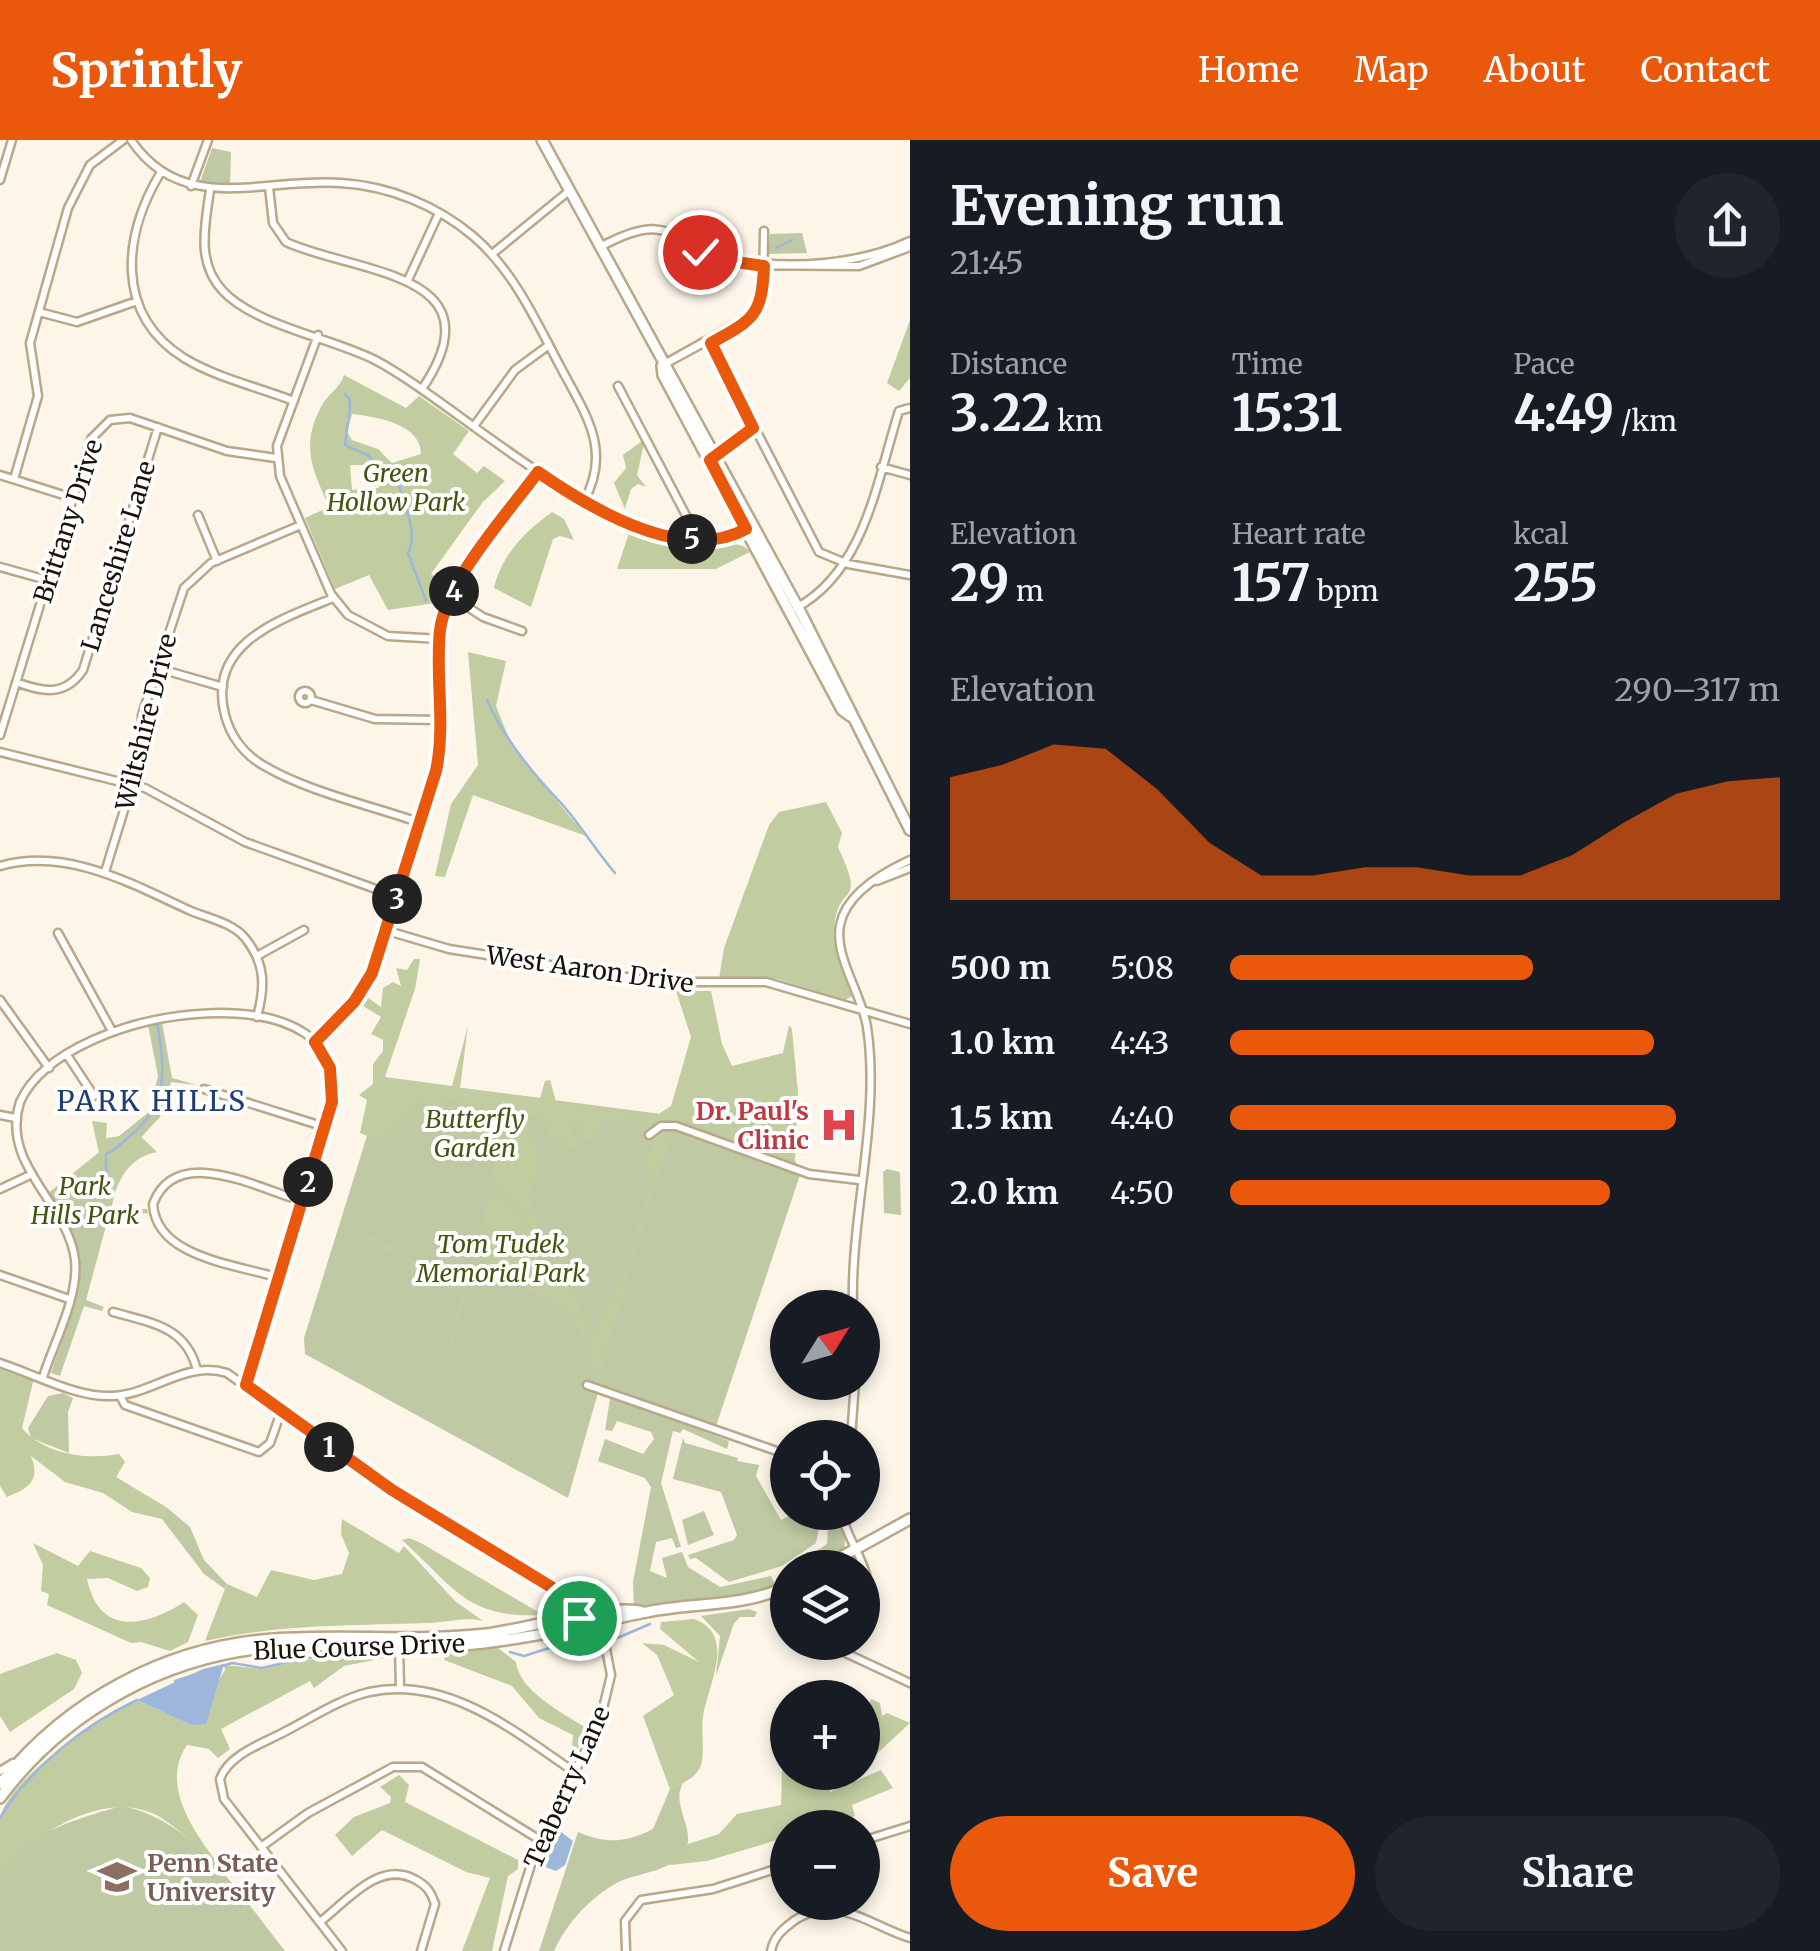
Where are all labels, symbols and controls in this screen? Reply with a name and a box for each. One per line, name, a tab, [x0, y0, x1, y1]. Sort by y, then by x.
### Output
text: Sprintly	[50, 40, 242, 100]
text: Home	[1198, 48, 1299, 92]
text: Map	[1354, 48, 1429, 92]
text: About	[1484, 48, 1585, 92]
text: Contact	[1640, 48, 1770, 92]
text: Evening run	[950, 171, 1284, 240]
button: share	[1675, 173, 1780, 278]
pin	[658, 210, 743, 295]
icon: check	[673, 225, 728, 280]
text: 21:45	[950, 243, 1024, 283]
text: Distance	[950, 346, 1067, 382]
text: Time	[1232, 346, 1303, 382]
text: Pace	[1513, 346, 1575, 382]
text: 3.22	[950, 382, 1051, 445]
text: 15:31	[1232, 382, 1343, 445]
text: 4:49	[1513, 382, 1614, 445]
text: km	[1051, 403, 1103, 439]
text: /km	[1614, 403, 1677, 439]
street label: Brittany Drive	[26, 435, 110, 607]
street label: Lanceshire Lane	[74, 457, 162, 655]
park label: Green Hollow Park	[326, 457, 466, 518]
pin: 5	[667, 514, 717, 564]
text: Elevation	[950, 516, 1077, 552]
text: Heart rate	[1232, 516, 1366, 552]
text: kcal	[1513, 516, 1568, 552]
text: 5	[684, 521, 700, 557]
text: 29	[950, 552, 1009, 615]
text: 157	[1232, 552, 1310, 615]
text: 255	[1513, 552, 1598, 615]
pin: 4	[429, 566, 479, 616]
text: 4	[445, 573, 463, 609]
text: m	[1009, 573, 1044, 609]
text: bpm	[1310, 573, 1379, 609]
street label: Wiltshire Drive	[108, 630, 183, 815]
text: Elevation	[950, 670, 1095, 710]
text: 290–317 m	[1614, 670, 1780, 710]
pin: 3	[372, 874, 422, 924]
text: 3	[389, 881, 405, 917]
street label: West Aaron Drive	[483, 938, 696, 999]
text: 500 m	[950, 948, 1051, 988]
text: 5:08	[1110, 948, 1174, 988]
text: 1.0 km	[950, 1023, 1055, 1063]
text: 4:43	[1110, 1023, 1170, 1063]
district label: PARK HILLS	[57, 1083, 247, 1119]
place label: Dr. Paul's Clinic	[695, 1095, 809, 1156]
text: 1.5 km	[950, 1098, 1053, 1138]
text: 4:40	[1110, 1098, 1174, 1138]
park label: Butterfly Garden	[425, 1103, 525, 1164]
hospital icon: Dr. Paul's Clinic	[818, 1104, 860, 1146]
pin: 2	[283, 1157, 333, 1207]
text: 2	[300, 1164, 316, 1200]
park label: Park Hills Park	[30, 1170, 140, 1231]
text: 2.0 km	[950, 1173, 1059, 1213]
text: 4:50	[1110, 1173, 1174, 1213]
park label: Tom Tudek Memorial Park	[415, 1228, 586, 1289]
north arrow	[770, 1290, 880, 1400]
map controls	[770, 1290, 880, 1920]
button: locate	[770, 1420, 880, 1530]
pin: 1	[304, 1422, 354, 1472]
text: 1	[323, 1429, 335, 1465]
button: layers	[770, 1550, 880, 1660]
pin	[537, 1576, 622, 1661]
icon: arrive	[552, 1591, 607, 1646]
street label: Blue Course Drive	[253, 1627, 465, 1667]
button: +	[770, 1680, 880, 1790]
street label: Teaberry Lane	[517, 1701, 617, 1873]
button: −	[770, 1810, 880, 1920]
button: Save	[950, 1816, 1355, 1931]
button: Share	[1375, 1816, 1780, 1931]
place label: Penn State University	[147, 1847, 278, 1908]
school or university icon: Penn State University	[96, 1856, 138, 1898]

